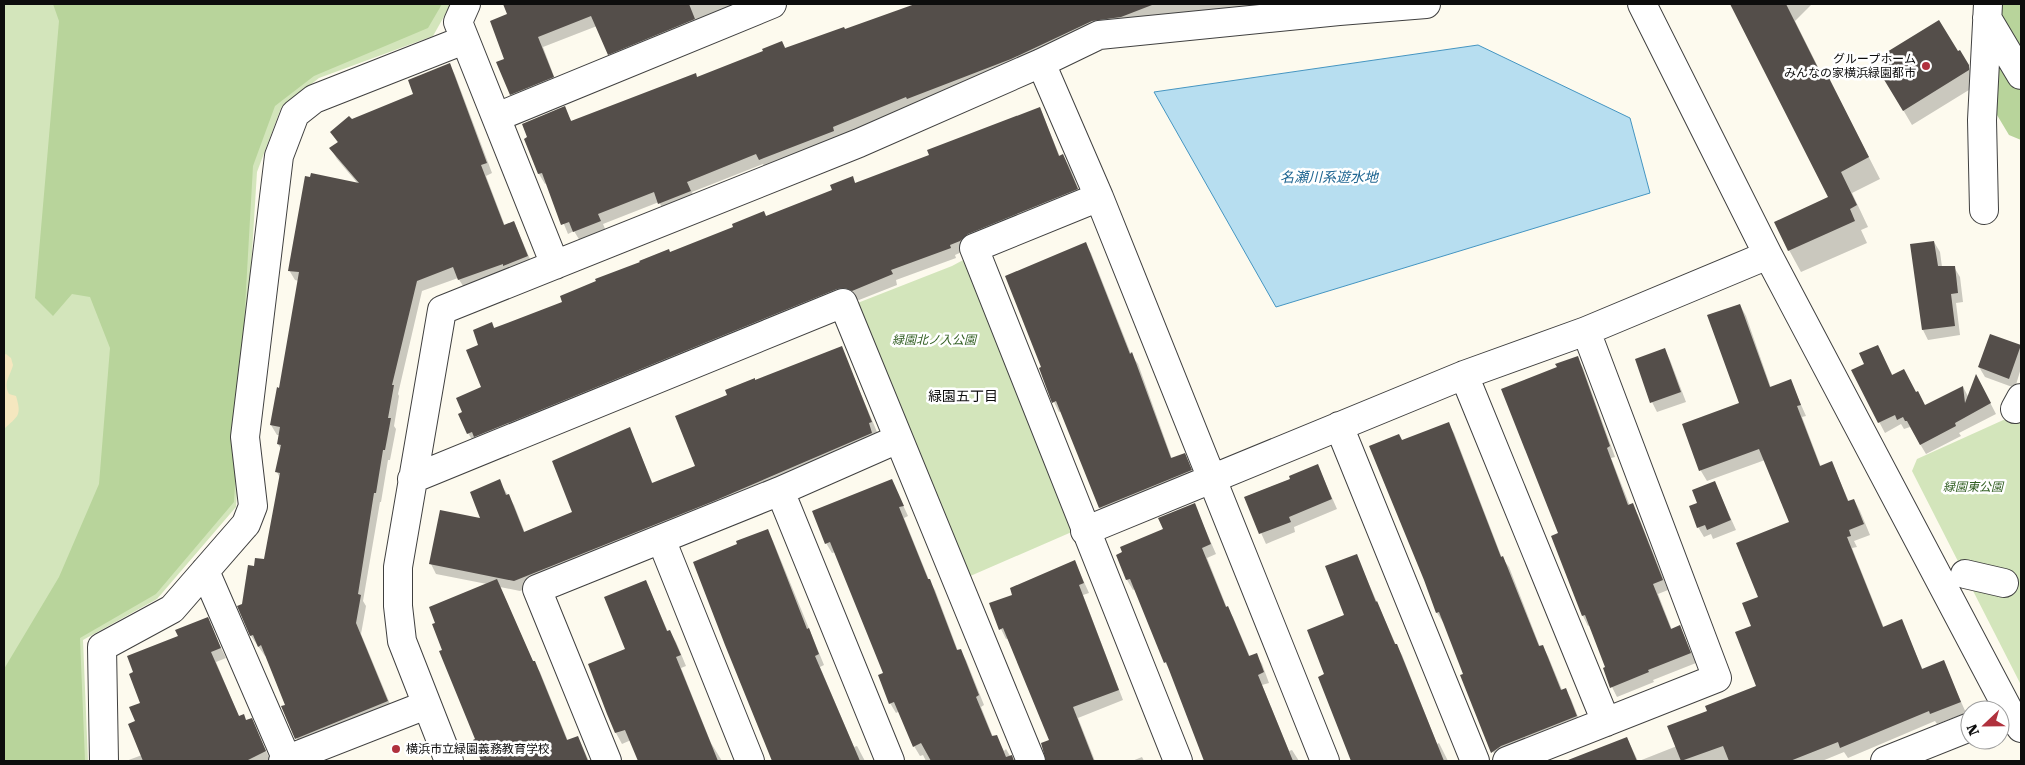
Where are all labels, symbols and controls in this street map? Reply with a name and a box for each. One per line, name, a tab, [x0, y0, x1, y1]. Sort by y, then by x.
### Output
place label: グループホーム みんなの家横浜緑園都市	[1784, 52, 1916, 80]
marker: グループホーム みんなの家横浜緑園都市	[1920, 60, 1932, 72]
water label: 名瀬川系遊水地	[1280, 169, 1380, 185]
park label: 緑園北ノ入公園	[892, 333, 978, 347]
district label: 緑園五丁目	[928, 388, 998, 404]
park label: 緑園東公園	[1943, 480, 2005, 494]
north arrow	[1960, 700, 2010, 750]
text: N	[1963, 722, 1982, 738]
place label: 横浜市立緑園義務教育学校	[406, 742, 550, 756]
marker: 横浜市立緑園義務教育学校	[390, 743, 402, 755]

